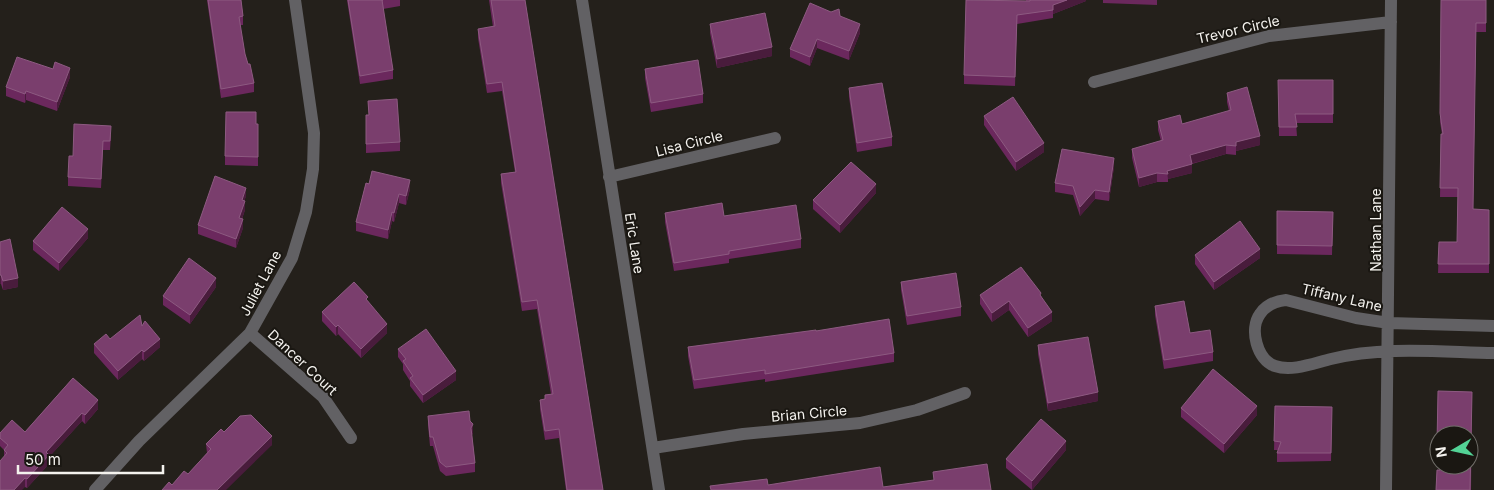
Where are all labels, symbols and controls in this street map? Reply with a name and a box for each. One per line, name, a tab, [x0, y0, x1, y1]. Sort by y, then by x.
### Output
street label: Trevor Circle	[1195, 11, 1281, 47]
street label: Lisa Circle	[654, 126, 724, 160]
street label: Nathan Lane	[1367, 188, 1384, 272]
street label: Eric Lane	[622, 211, 648, 275]
street label: Juliet Lane	[236, 247, 284, 319]
street label: Tiffany Lane	[1300, 279, 1384, 315]
street label: Dancer Court	[265, 326, 341, 399]
street label: Brian Circle	[770, 401, 848, 425]
north arrow	[1429, 425, 1479, 475]
scale bar	[18, 442, 162, 474]
text: N	[1431, 446, 1450, 459]
text: 50 m	[25, 450, 61, 469]

